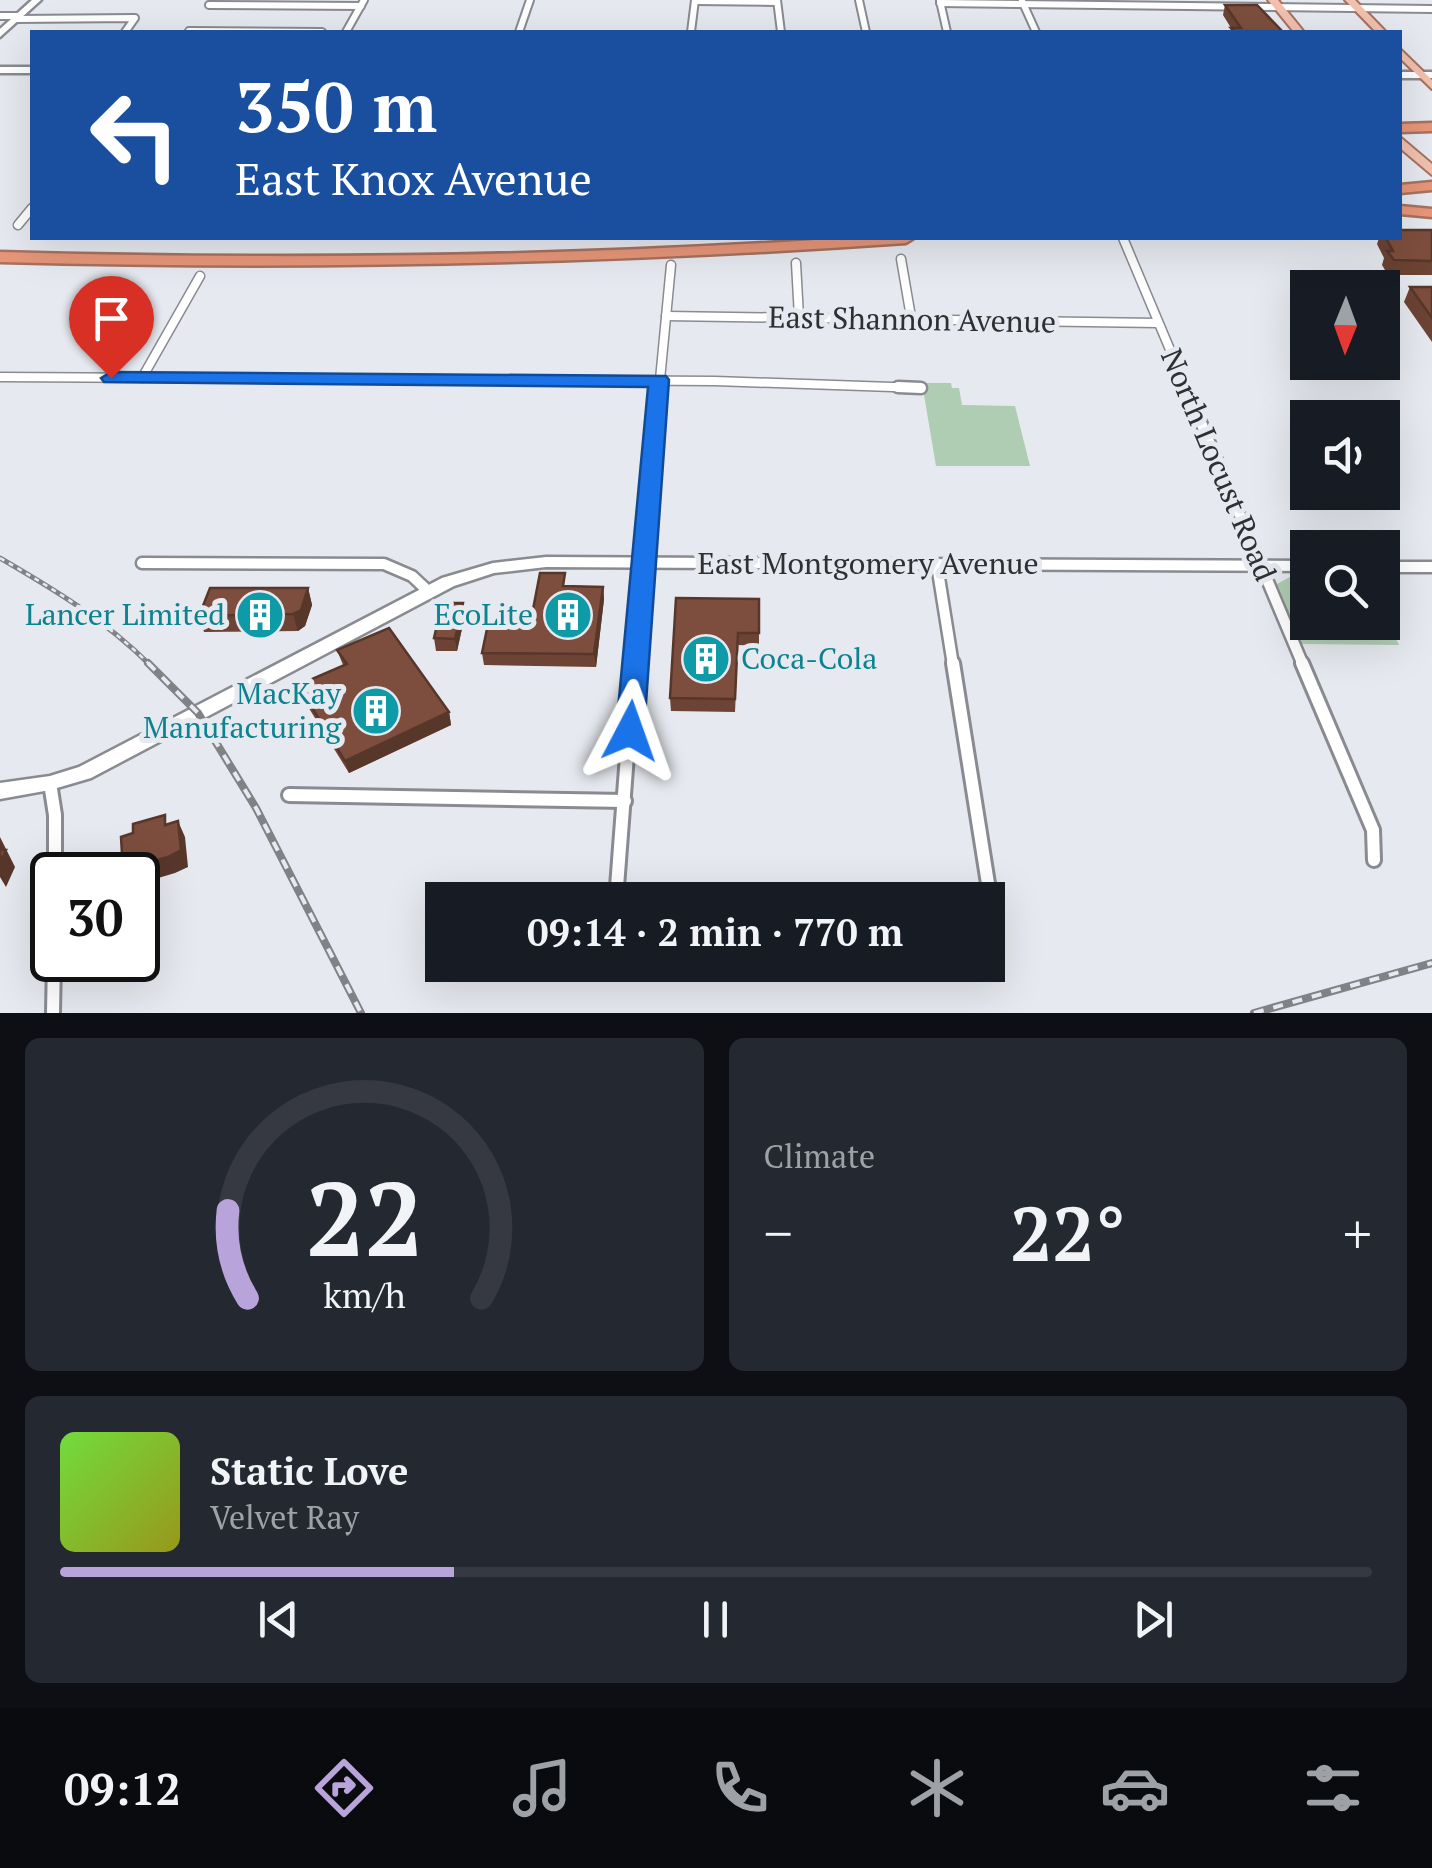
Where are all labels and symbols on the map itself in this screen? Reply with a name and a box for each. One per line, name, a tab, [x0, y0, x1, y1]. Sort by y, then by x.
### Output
north arrow	[1290, 270, 1400, 380]
pin	[69, 276, 154, 379]
street label: East Shannon Avenue	[768, 296, 1056, 342]
street label: North Locust Road	[1152, 342, 1286, 587]
street label: East Montgomery Avenue	[697, 543, 1039, 583]
building icon: Lancer Limited	[234, 589, 286, 641]
building icon: EcoLite	[542, 589, 594, 641]
place label: Lancer Limited	[25, 594, 225, 634]
place label: EcoLite	[434, 594, 533, 634]
building icon: Coca-Cola	[680, 633, 732, 685]
place label: Coca-Cola	[741, 638, 877, 678]
place label: MacKay Manufacturing	[143, 673, 342, 747]
position arrow	[578, 679, 682, 783]
building icon: MacKay Manufacturing	[350, 685, 402, 737]
speed limit sign: 30	[30, 852, 160, 982]

